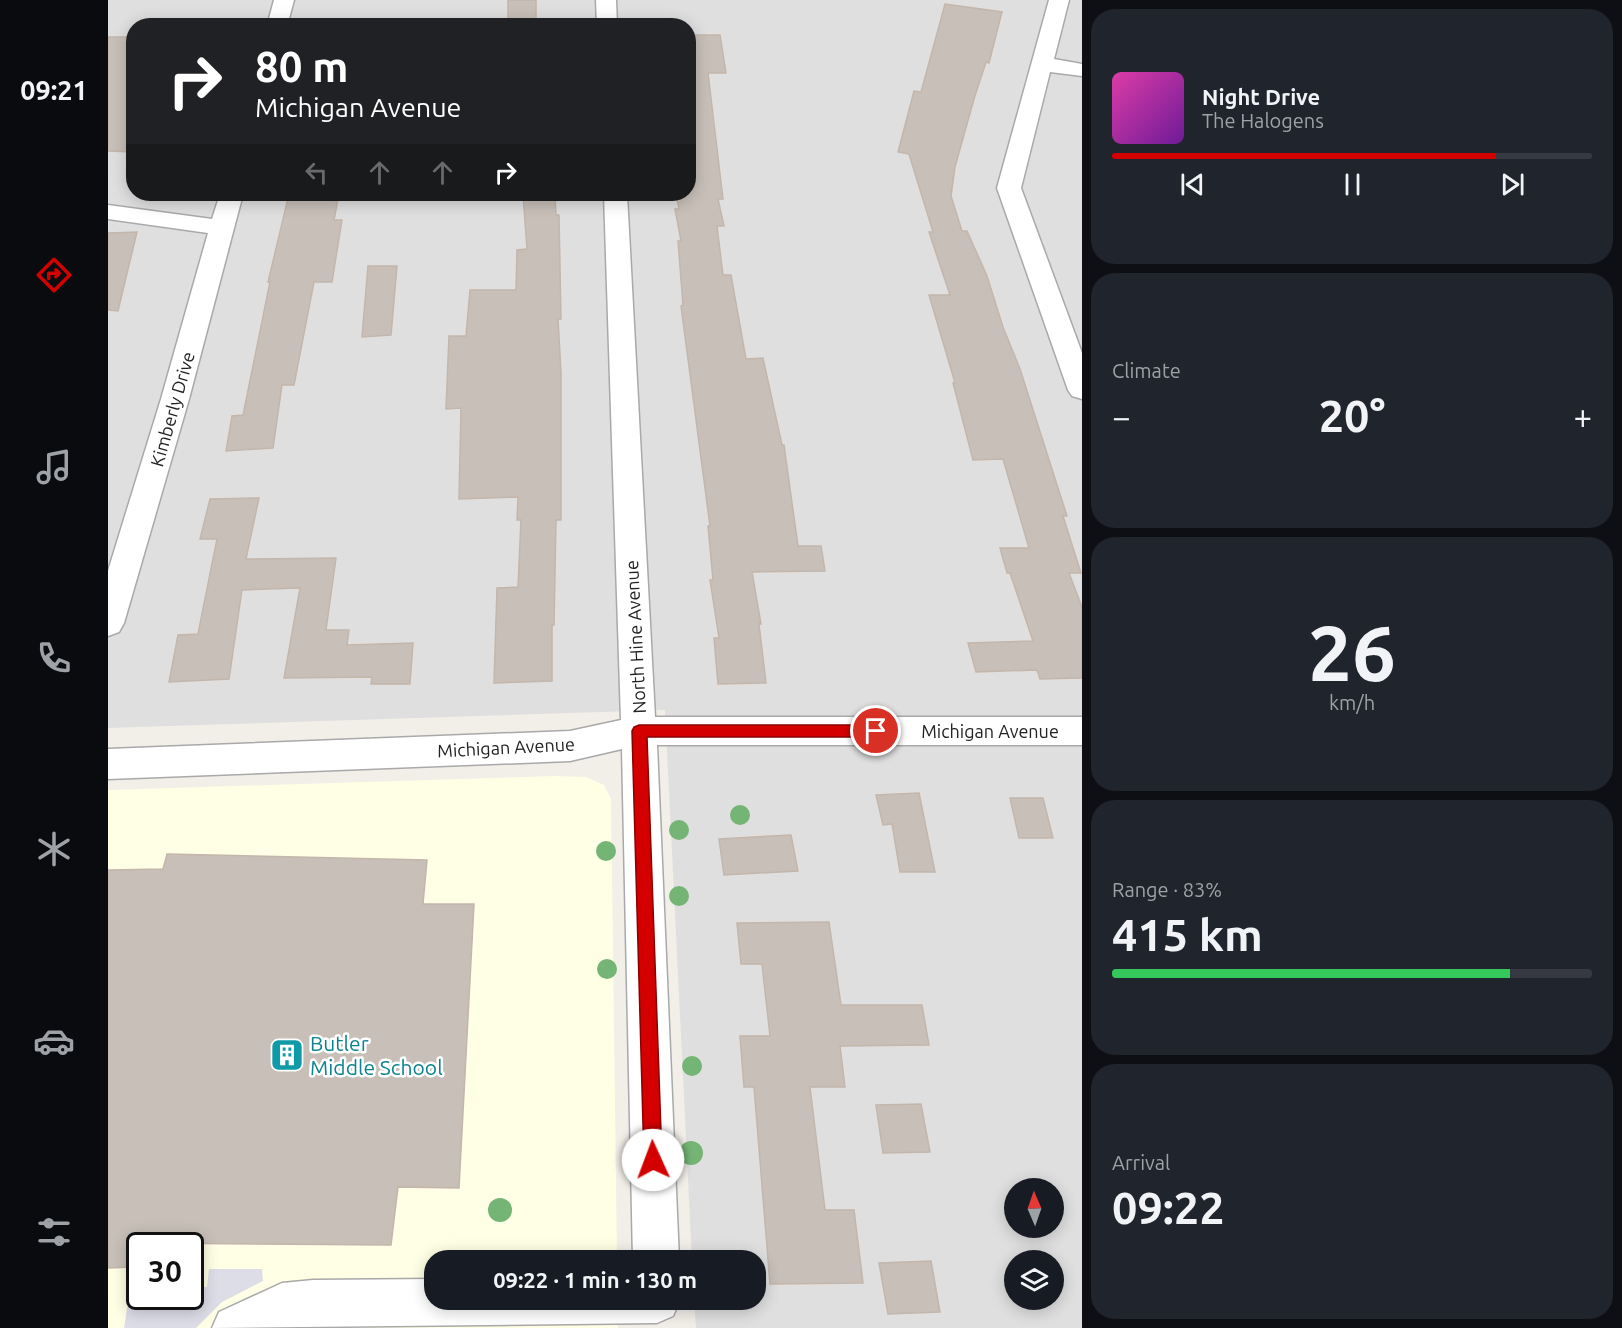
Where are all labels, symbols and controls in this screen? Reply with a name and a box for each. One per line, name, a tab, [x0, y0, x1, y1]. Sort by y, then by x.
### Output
icon: right	[156, 42, 234, 120]
text: 80 m	[255, 43, 349, 90]
text: 09:21	[20, 75, 88, 105]
text: Night Drive	[1202, 84, 1320, 109]
text: Michigan Avenue	[255, 92, 462, 122]
text: The Halogens	[1202, 109, 1324, 132]
icon: left	[300, 156, 333, 189]
icon: ahead	[363, 156, 396, 189]
icon: ahead	[426, 156, 459, 189]
icon: right	[489, 156, 522, 189]
icon: previous	[1176, 168, 1209, 201]
icon: pause	[1336, 168, 1369, 201]
icon: next	[1496, 168, 1529, 201]
icon: directions	[33, 254, 75, 296]
street label: Kimberly Drive	[146, 349, 198, 469]
text: Climate	[1112, 359, 1181, 382]
text: 20°	[1319, 390, 1385, 441]
text: −	[1112, 398, 1131, 435]
text: +	[1573, 398, 1592, 435]
icon: music	[33, 446, 75, 488]
street label: North Hine Avenue	[621, 560, 649, 714]
text: 26	[1308, 608, 1396, 696]
icon: phone	[33, 637, 75, 679]
text: km/h	[1329, 691, 1375, 714]
pin	[850, 705, 901, 756]
icon: arrive	[859, 714, 892, 747]
street label: Michigan Avenue	[921, 721, 1059, 741]
street label: Michigan Avenue	[437, 733, 575, 761]
icon: climate	[33, 828, 75, 870]
text: Range · 83%	[1112, 878, 1222, 901]
text: 415 km	[1112, 909, 1263, 960]
icon: car	[33, 1020, 75, 1062]
place label: Butler Middle School	[310, 1031, 443, 1079]
building icon: Butler Middle School	[269, 1037, 305, 1073]
position arrow	[621, 1128, 685, 1192]
text: Arrival	[1112, 1151, 1170, 1174]
north arrow	[1004, 1178, 1064, 1238]
map controls	[1004, 1178, 1064, 1310]
text: 09:22	[1112, 1182, 1225, 1233]
icon: filters	[33, 1211, 75, 1253]
speed limit sign: 30	[126, 1232, 204, 1310]
button: layers	[1004, 1250, 1064, 1310]
text: 09:22 · 1 min · 130 m	[493, 1267, 697, 1292]

